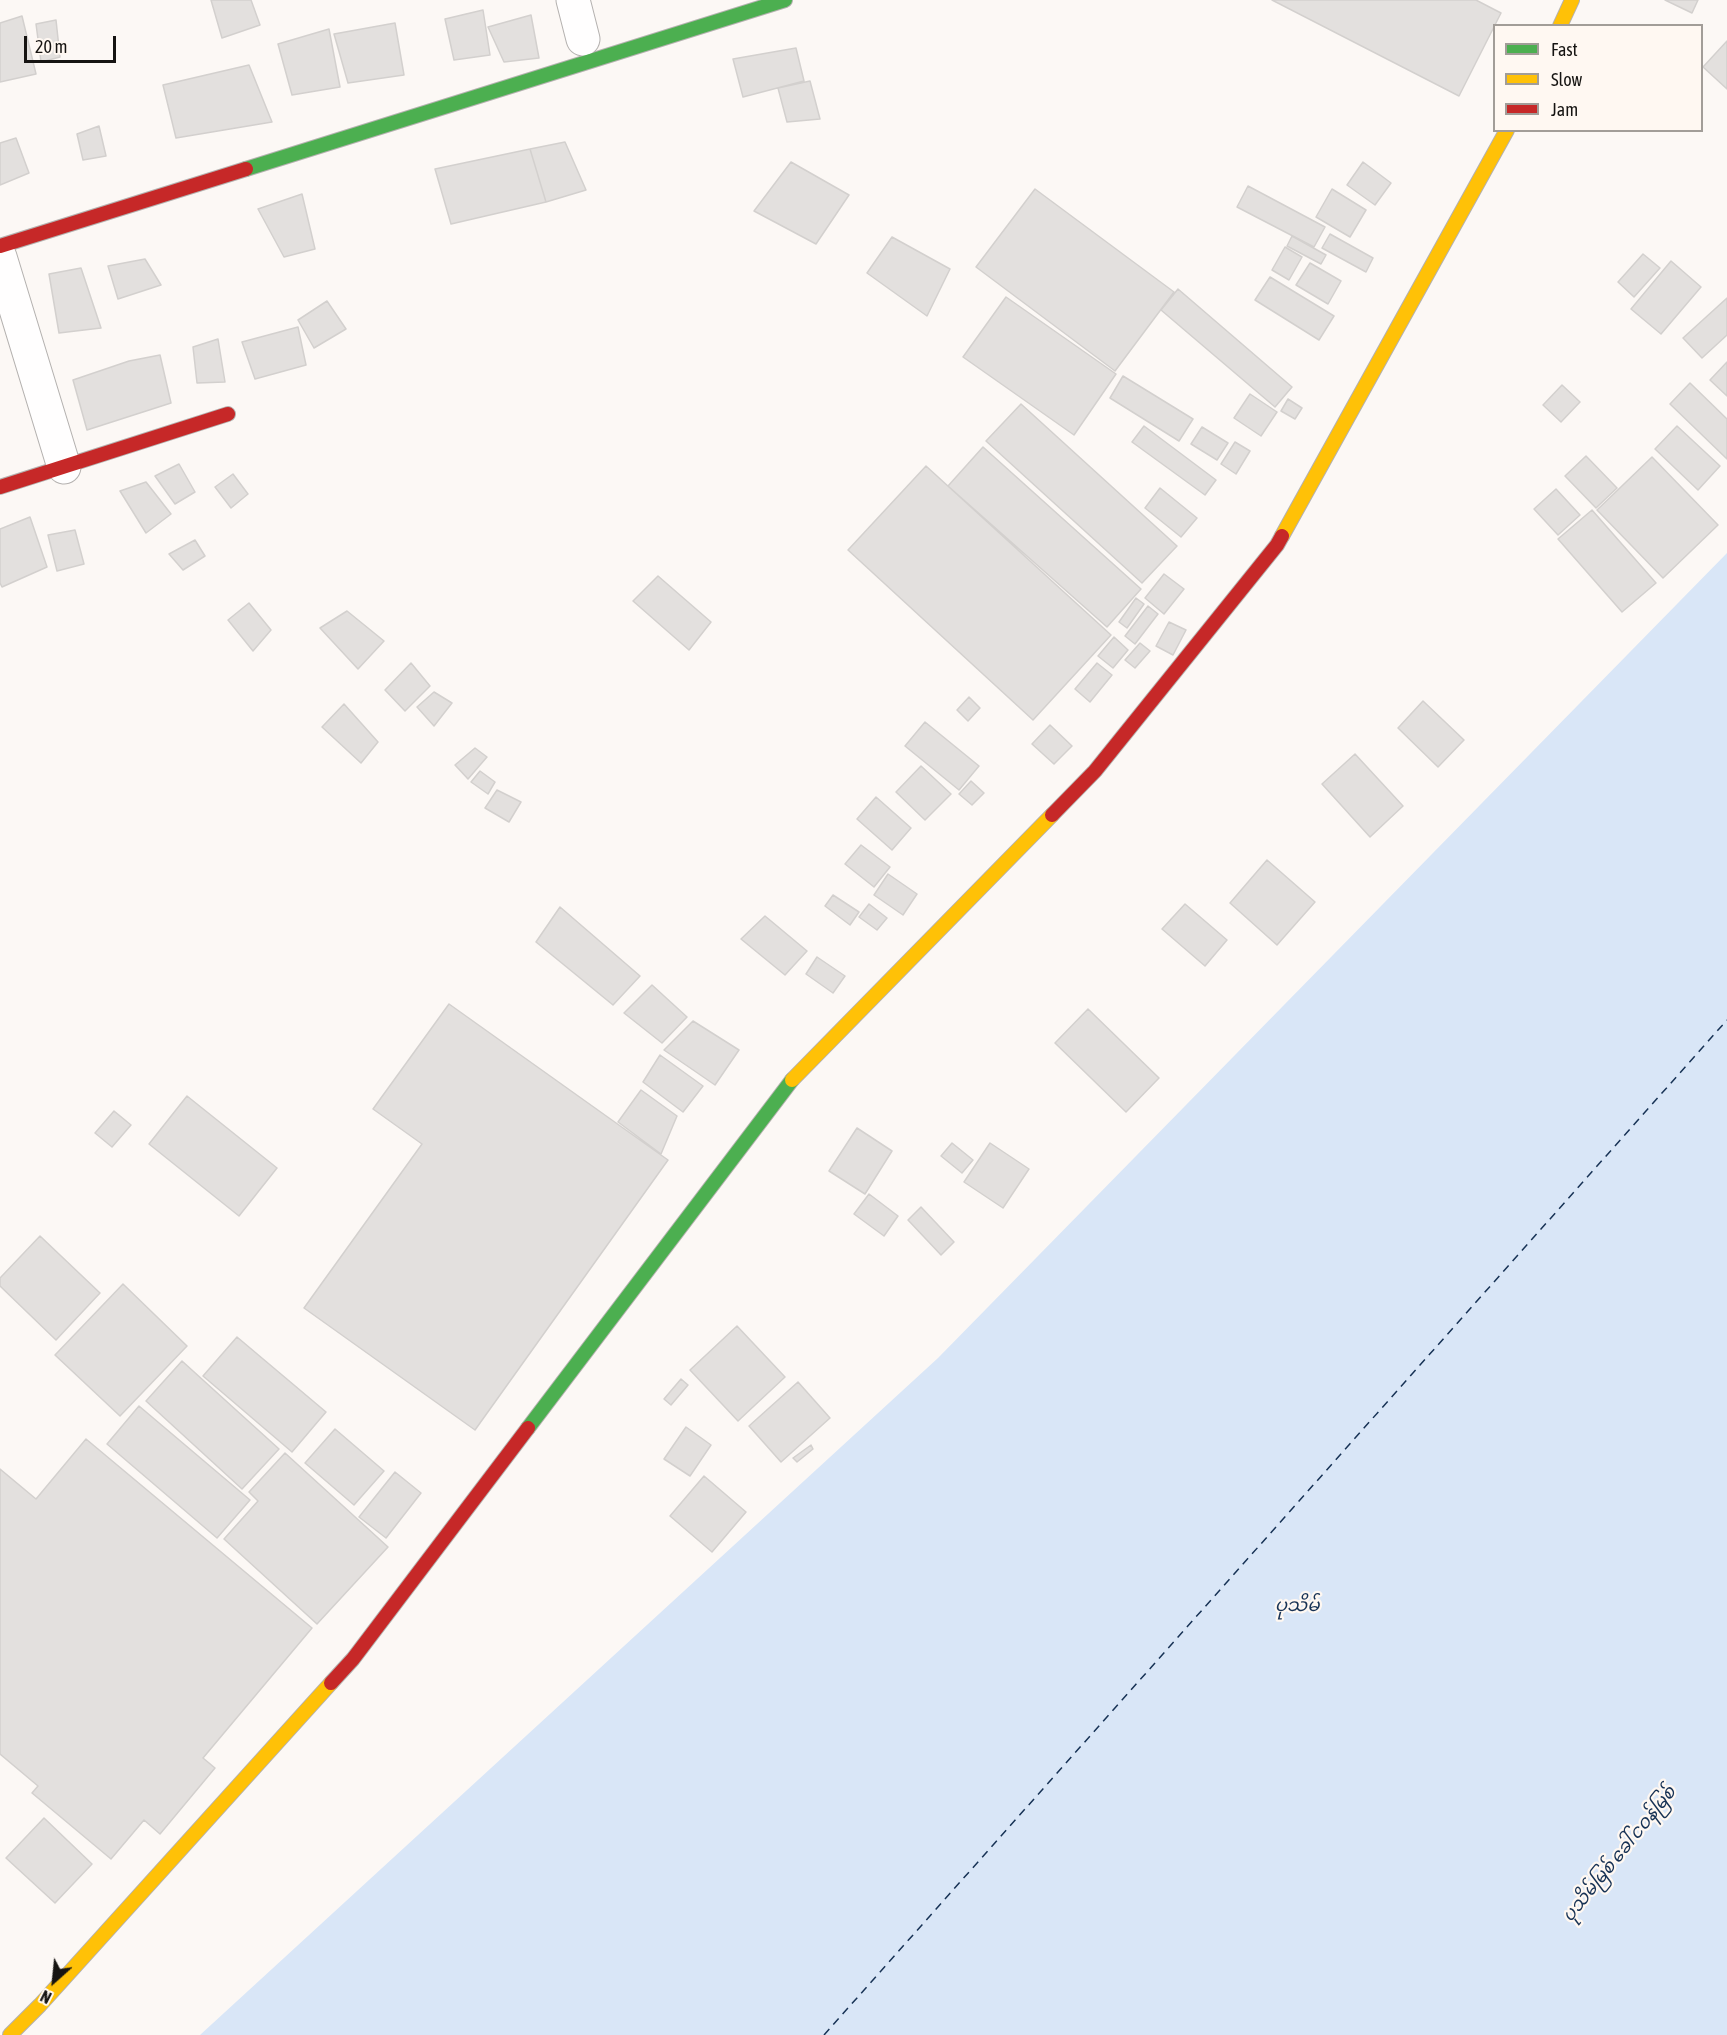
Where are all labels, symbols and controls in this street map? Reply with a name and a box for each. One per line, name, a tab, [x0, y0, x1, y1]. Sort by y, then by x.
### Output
scale bar	[27, 24, 118, 62]
legend	[1493, 24, 1703, 132]
text: 20 m	[35, 36, 67, 57]
text: Fast	[1551, 39, 1578, 60]
text: Slow	[1551, 69, 1582, 90]
text: Jam	[1551, 99, 1578, 120]
water label: ပုသိမ်	[1275, 1594, 1319, 1616]
water label: ပုသိမ်မြစ် ခေါ် ငဝန်မြစ်	[1558, 1782, 1680, 1926]
north arrow	[24, 1951, 84, 2011]
text: N	[38, 1987, 54, 2007]

